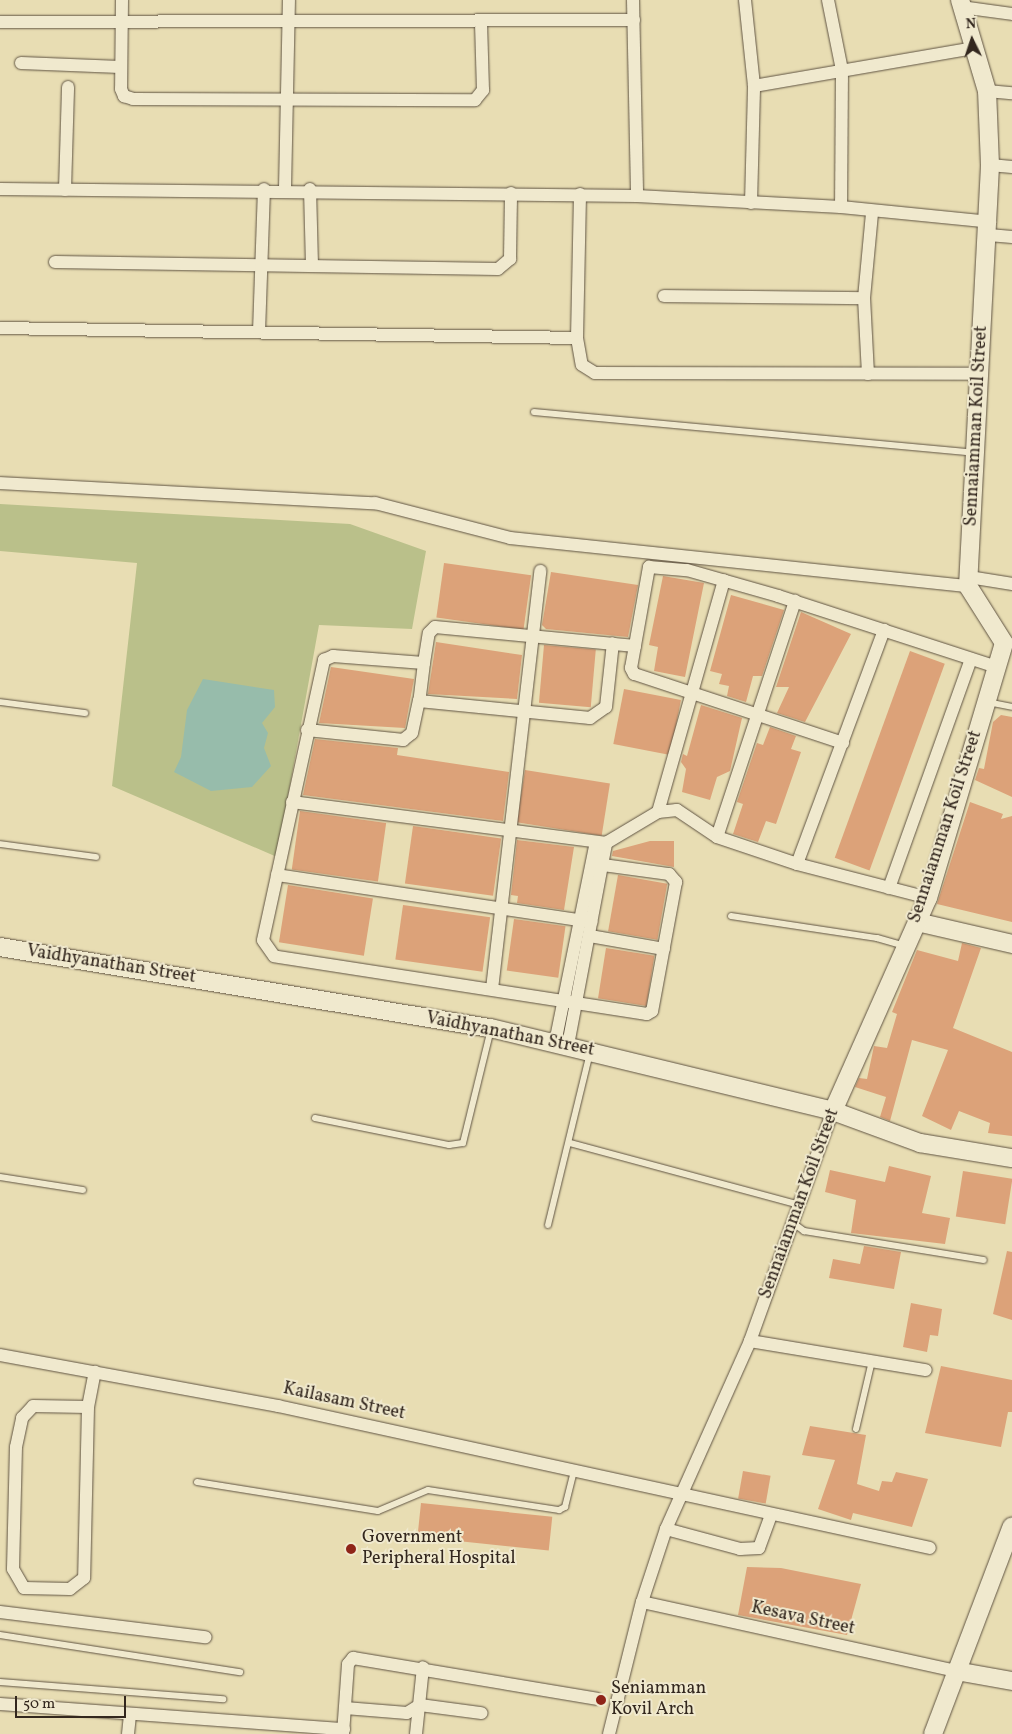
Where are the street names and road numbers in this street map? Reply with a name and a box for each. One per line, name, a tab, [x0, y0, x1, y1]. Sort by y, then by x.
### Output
street label: Sennaiamman Koil Street	[961, 325, 993, 527]
street label: Sennaiamman Koil Street	[905, 728, 987, 926]
street label: Vaidhyanathan Street	[25, 941, 197, 989]
street label: Vaidhyanathan Street	[424, 1008, 596, 1062]
street label: Sennaiamman Koil Street	[755, 1106, 845, 1302]
street label: Kailasam Street	[281, 1379, 407, 1425]
street label: Kesava Street	[749, 1597, 857, 1641]

